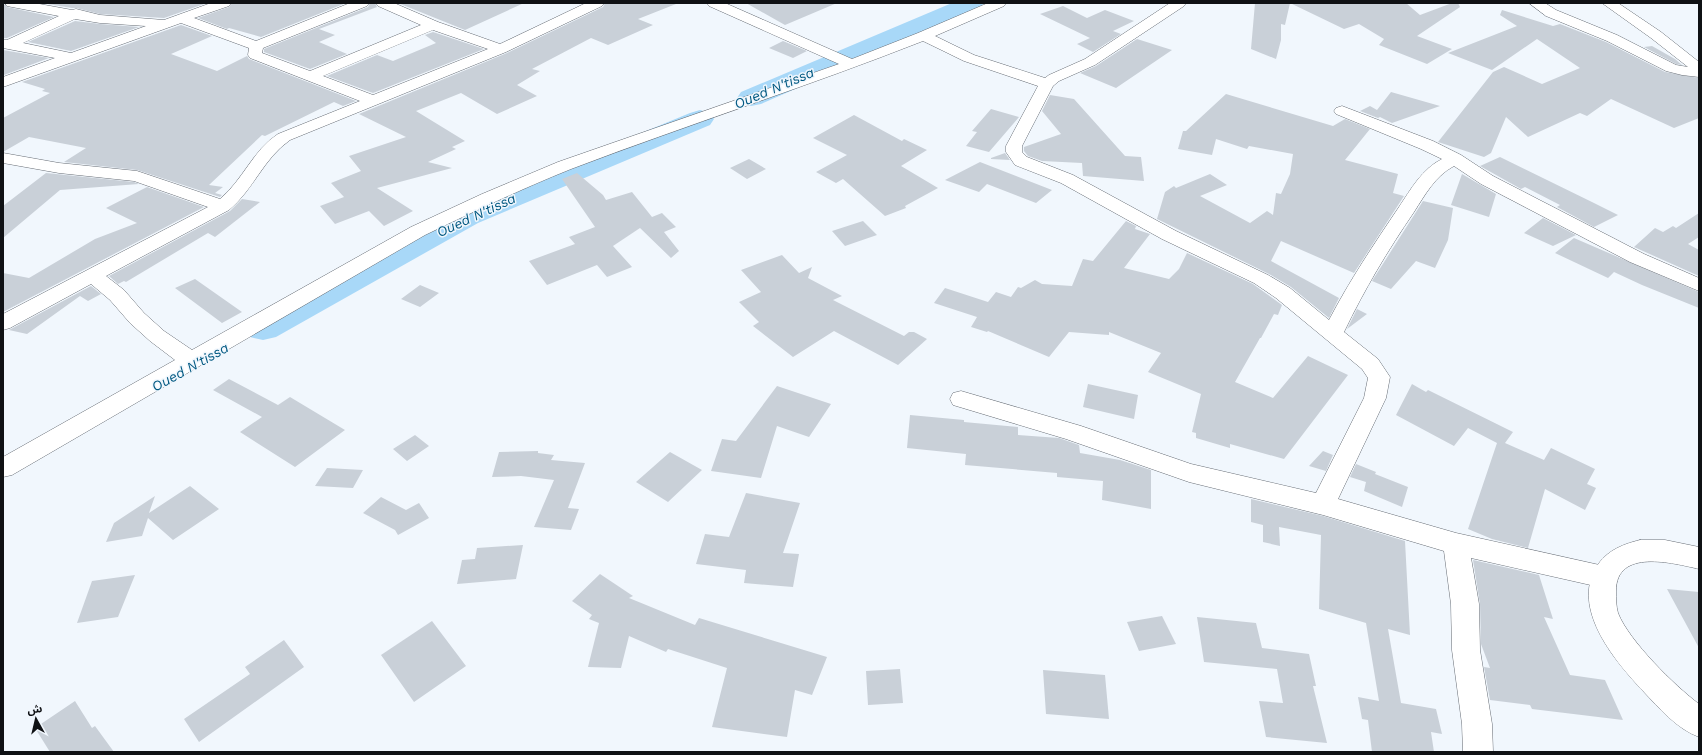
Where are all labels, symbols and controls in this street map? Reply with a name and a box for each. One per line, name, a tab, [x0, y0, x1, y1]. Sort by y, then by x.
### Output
water label: Oued N'tissa	[732, 64, 817, 112]
water label: Oued N'tissa	[434, 190, 518, 240]
water label: Oued N'tissa	[149, 339, 232, 395]
north arrow	[16, 699, 56, 739]
text: ش	[26, 702, 43, 717]

